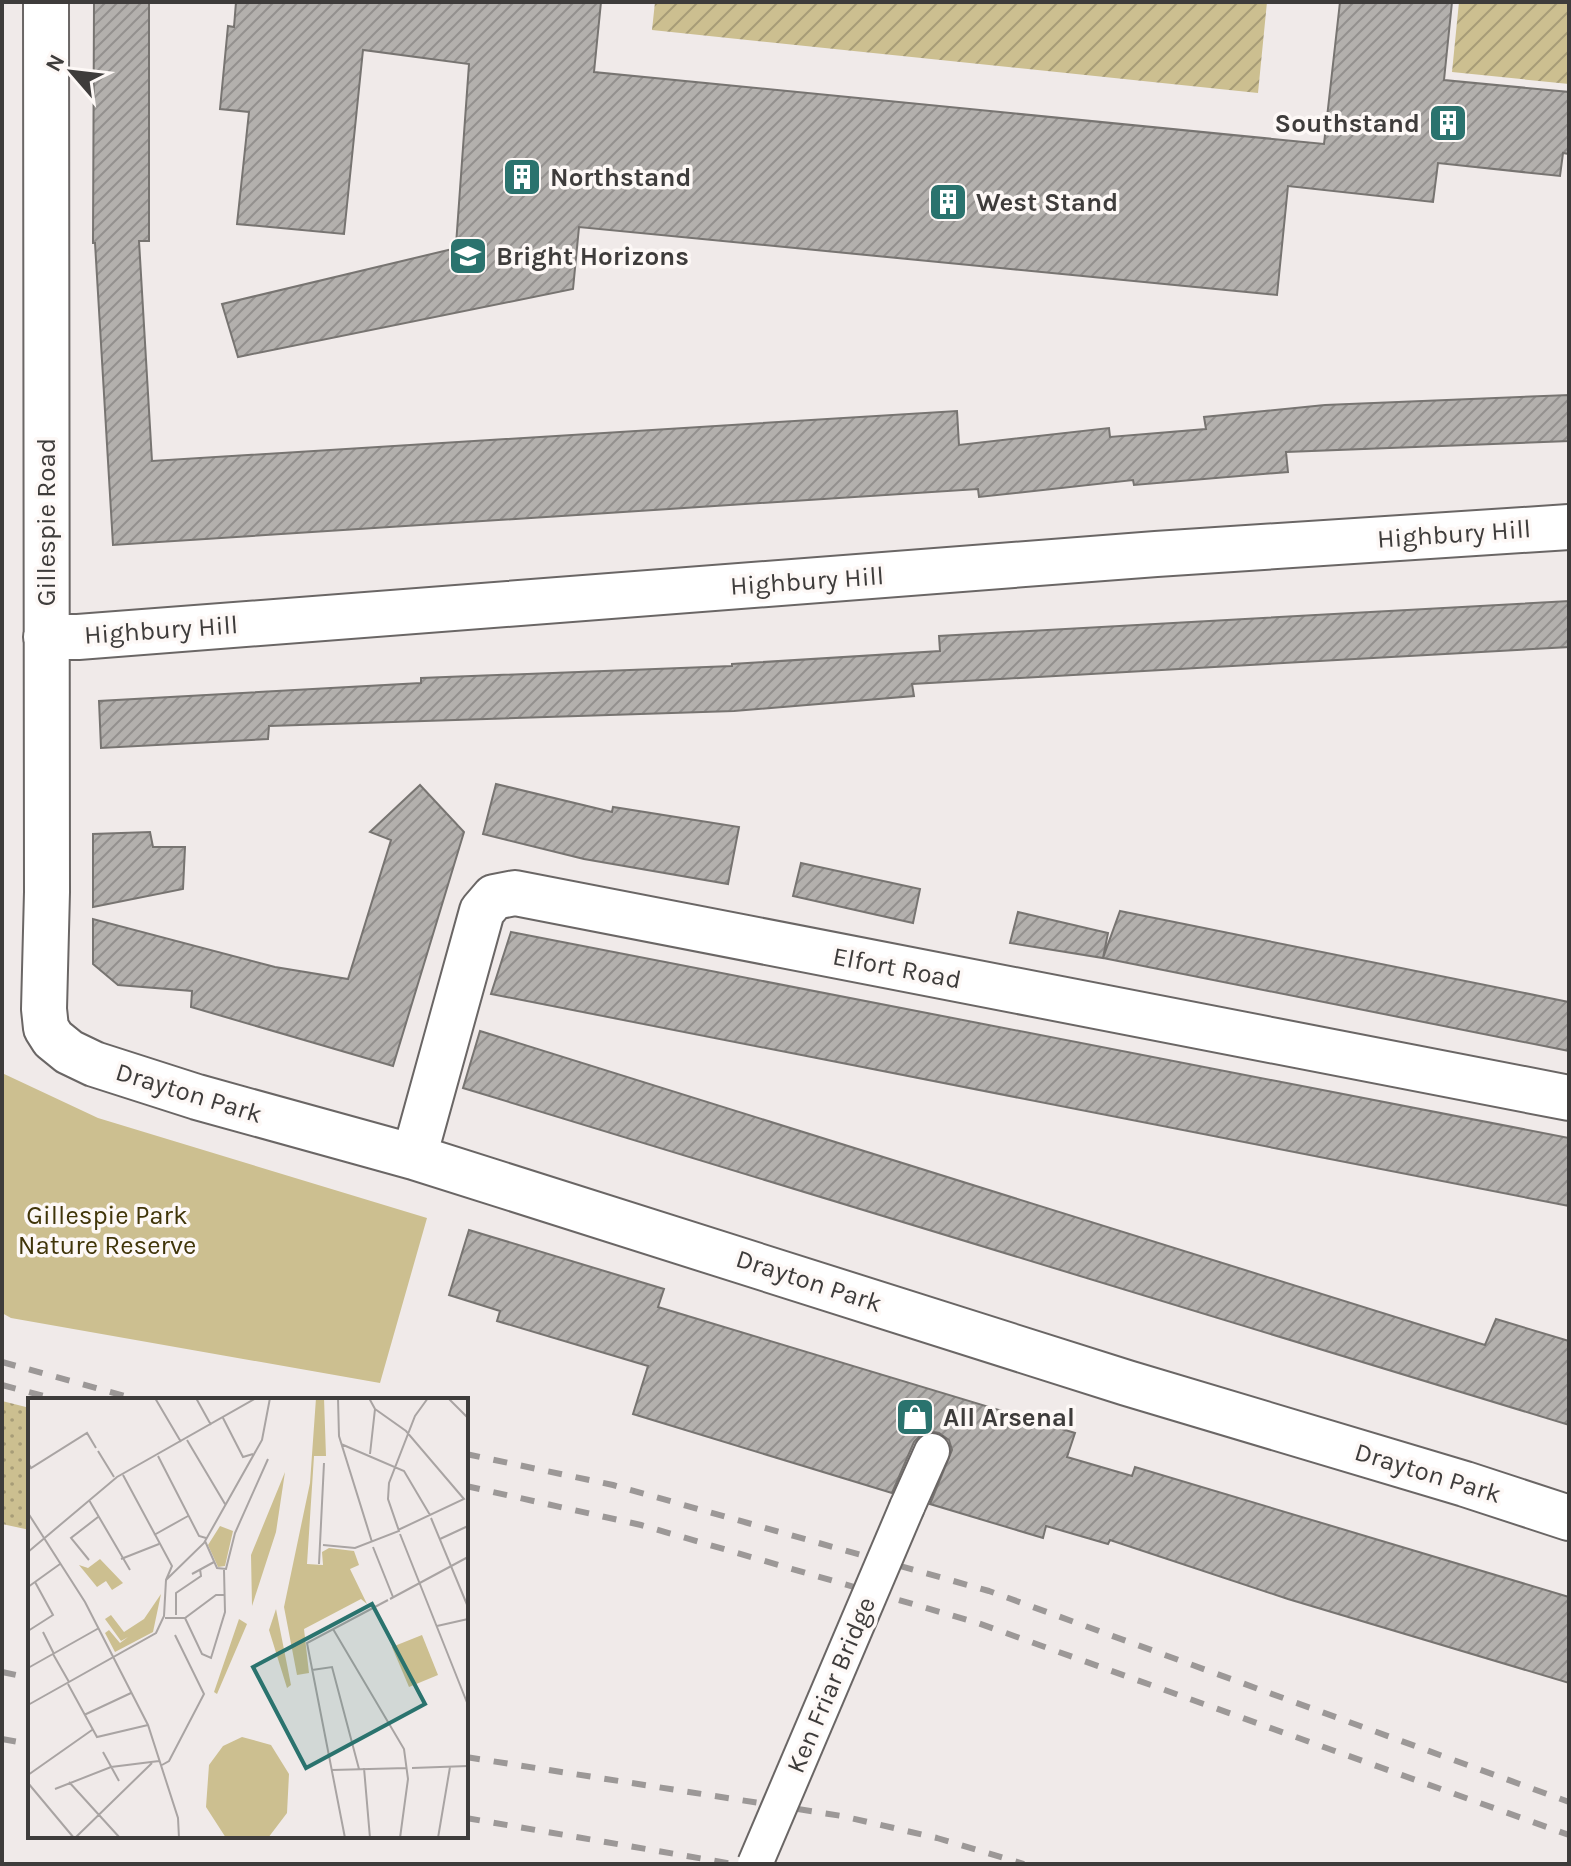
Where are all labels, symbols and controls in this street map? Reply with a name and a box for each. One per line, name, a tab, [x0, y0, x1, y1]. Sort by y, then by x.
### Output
north arrow	[32, 32, 112, 112]
text: N	[40, 50, 70, 76]
building icon: Southstand	[1427, 102, 1469, 144]
place label: Southstand	[1275, 108, 1420, 139]
building icon: Northstand	[501, 156, 543, 198]
place label: Northstand	[550, 162, 691, 193]
building icon: West Stand	[927, 181, 969, 223]
place label: West Stand	[976, 187, 1118, 218]
school or university icon: Bright Horizons	[447, 235, 489, 277]
place label: Bright Horizons	[496, 241, 689, 272]
street label: Gillespie Road	[31, 438, 62, 606]
street label: Highbury Hill	[1376, 513, 1532, 555]
street label: Highbury Hill	[729, 560, 885, 602]
street label: Highbury Hill	[83, 609, 239, 651]
street label: Elfort Road	[830, 940, 964, 996]
street label: Drayton Park	[112, 1056, 266, 1130]
park label: Gillespie Park Nature Reserve	[18, 1200, 196, 1261]
street label: Drayton Park	[732, 1243, 886, 1319]
shop icon: All Arsenal	[894, 1396, 936, 1438]
inset map	[28, 1398, 468, 1838]
place label: All Arsenal	[943, 1402, 1075, 1433]
street label: Drayton Park	[1351, 1436, 1505, 1510]
street label: Ken Friar Bridge	[780, 1592, 882, 1778]

